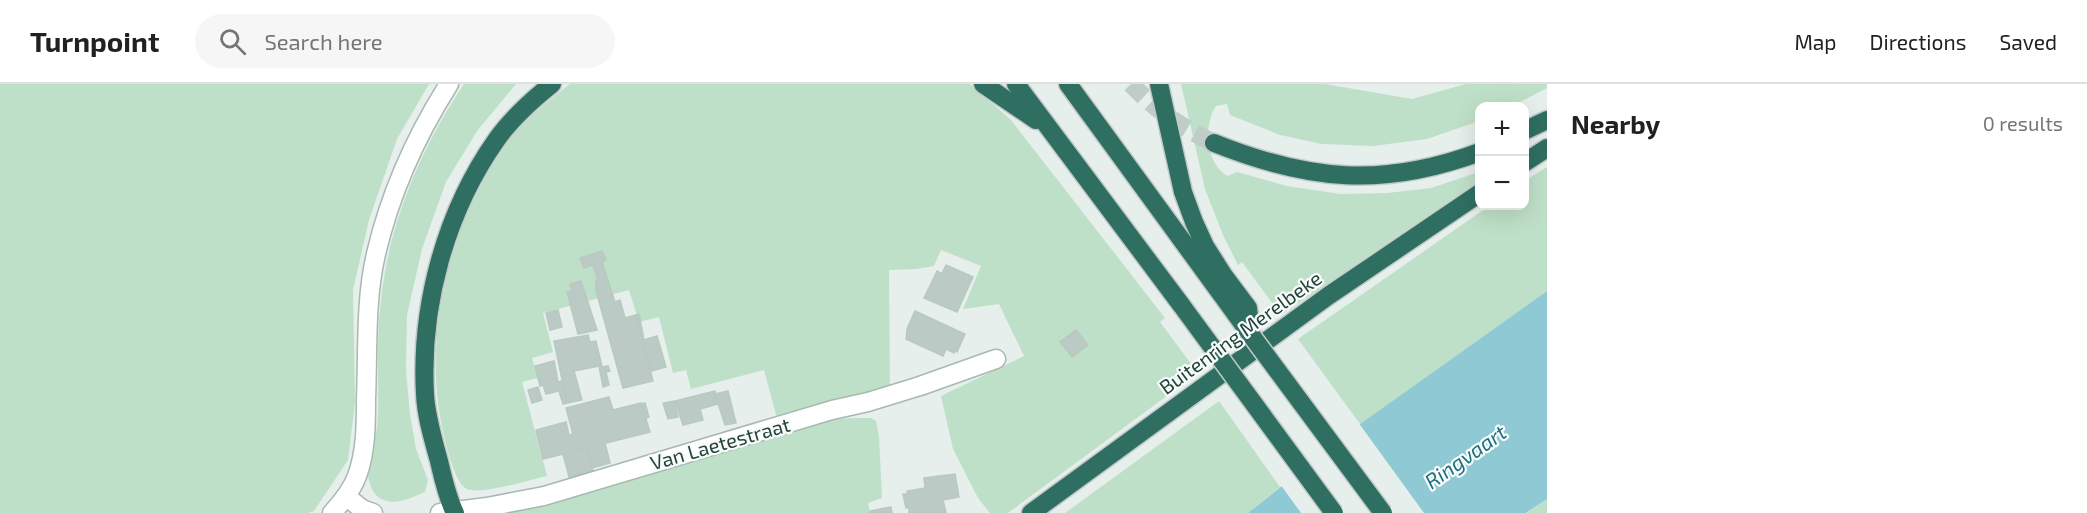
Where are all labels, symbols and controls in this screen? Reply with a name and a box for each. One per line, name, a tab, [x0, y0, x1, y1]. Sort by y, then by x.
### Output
search box	[195, 14, 615, 68]
text: Turnpoint	[30, 24, 159, 58]
icon: search	[216, 25, 249, 58]
text: Search here	[264, 28, 383, 54]
text: Map	[1794, 29, 1837, 54]
text: Directions	[1870, 29, 1966, 54]
text: Saved	[1999, 29, 2057, 54]
map controls	[1475, 102, 1529, 210]
button: +	[1475, 102, 1529, 156]
text: Nearby	[1571, 108, 1660, 139]
text: 0 results	[1983, 111, 2063, 135]
button: −	[1475, 156, 1529, 210]
street label: Buitenring Merelbeke	[1154, 265, 1326, 399]
street label: Van Laetestraat	[647, 411, 793, 474]
water label: Ringvaart	[1419, 419, 1511, 493]

